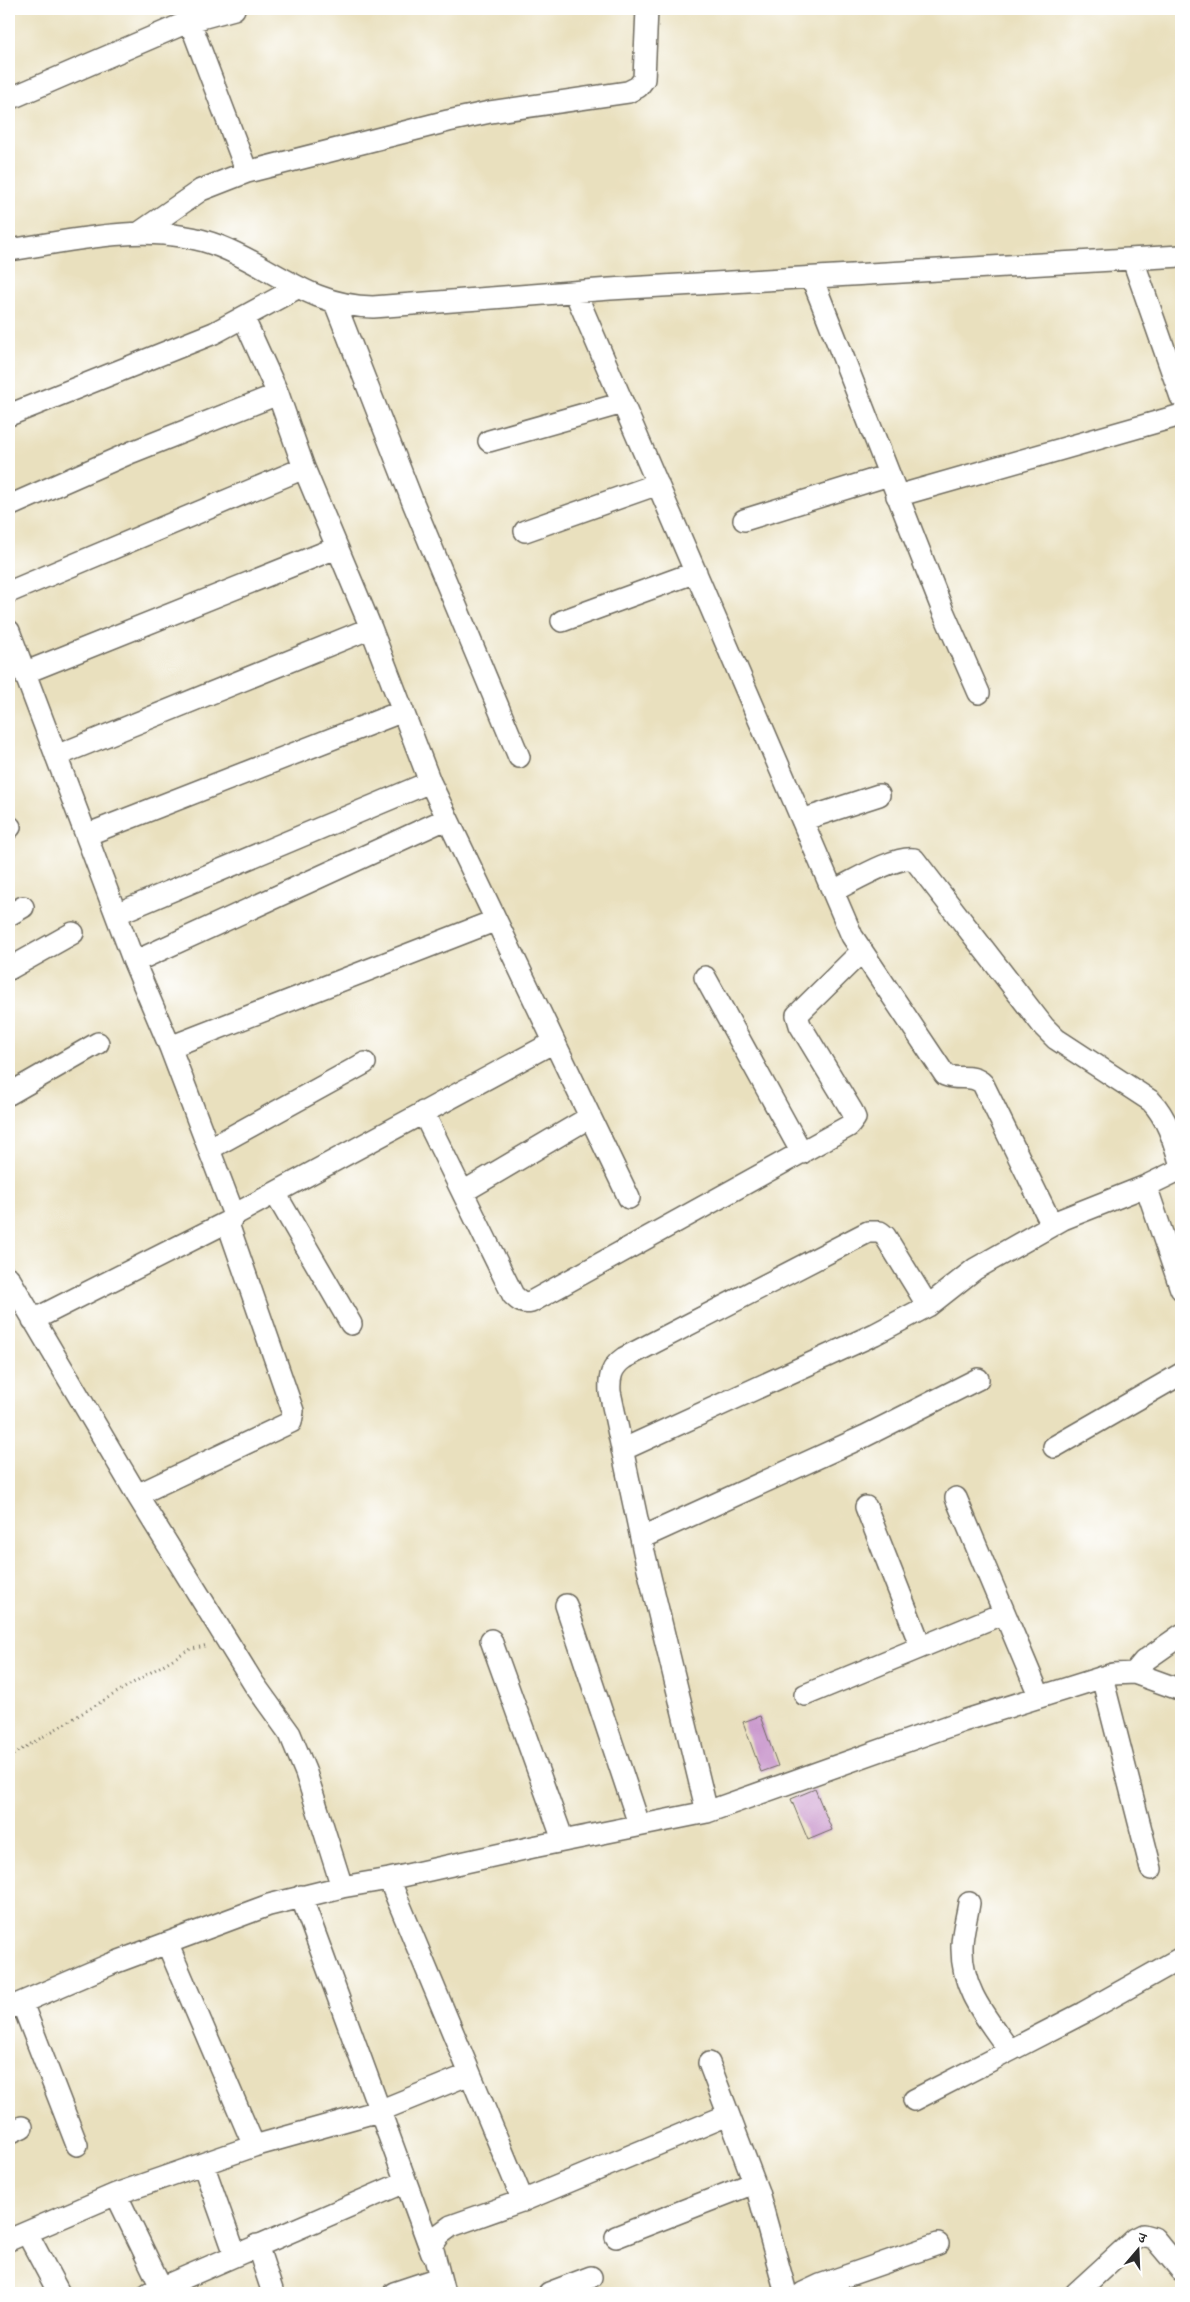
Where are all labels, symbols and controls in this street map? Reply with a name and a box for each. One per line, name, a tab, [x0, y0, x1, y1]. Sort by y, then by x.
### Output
north arrow	[1112, 2224, 1162, 2274]
text: उ	[1135, 2229, 1149, 2249]

